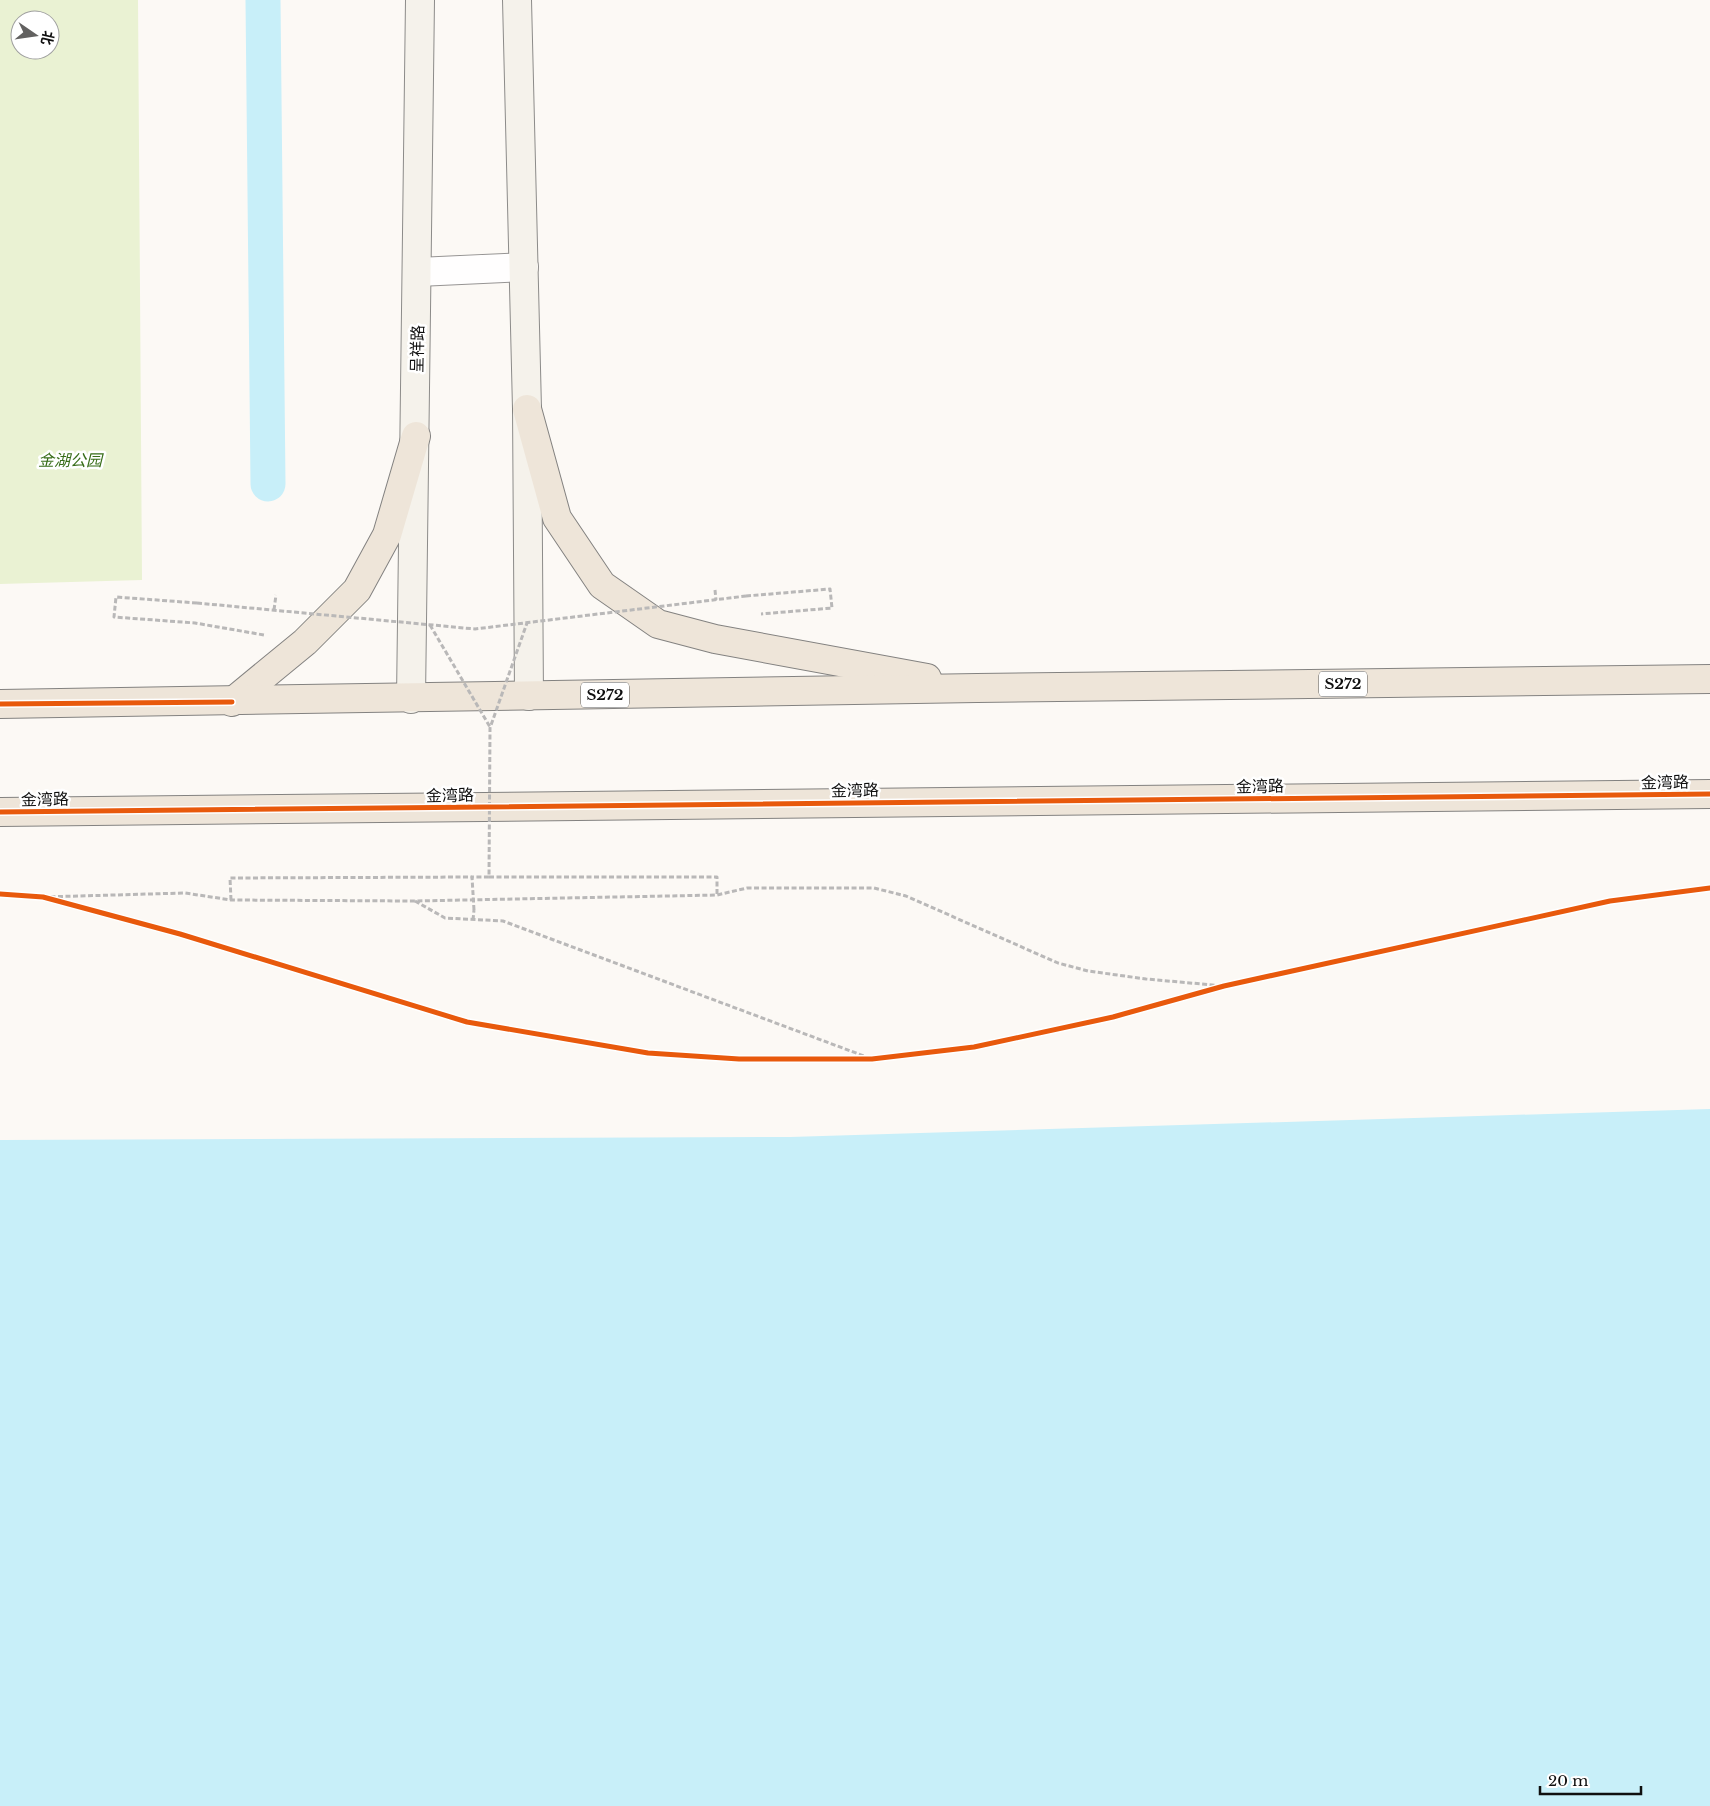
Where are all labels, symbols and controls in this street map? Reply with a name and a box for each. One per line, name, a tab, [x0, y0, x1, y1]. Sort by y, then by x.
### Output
north arrow	[10, 10, 60, 60]
text: 北	[37, 29, 58, 47]
street label: 呈祥路	[407, 325, 427, 373]
park label: 金湖公园	[38, 450, 104, 470]
road number: S272	[1319, 672, 1367, 696]
road number: S272	[581, 682, 629, 708]
street label: 金湾路	[1641, 772, 1689, 792]
street label: 金湾路	[1236, 776, 1284, 796]
street label: 金湾路	[831, 780, 879, 800]
street label: 金湾路	[426, 785, 474, 805]
street label: 金湾路	[21, 789, 69, 809]
scale bar	[1540, 1764, 1641, 1796]
text: 20 m	[1548, 1771, 1588, 1790]

